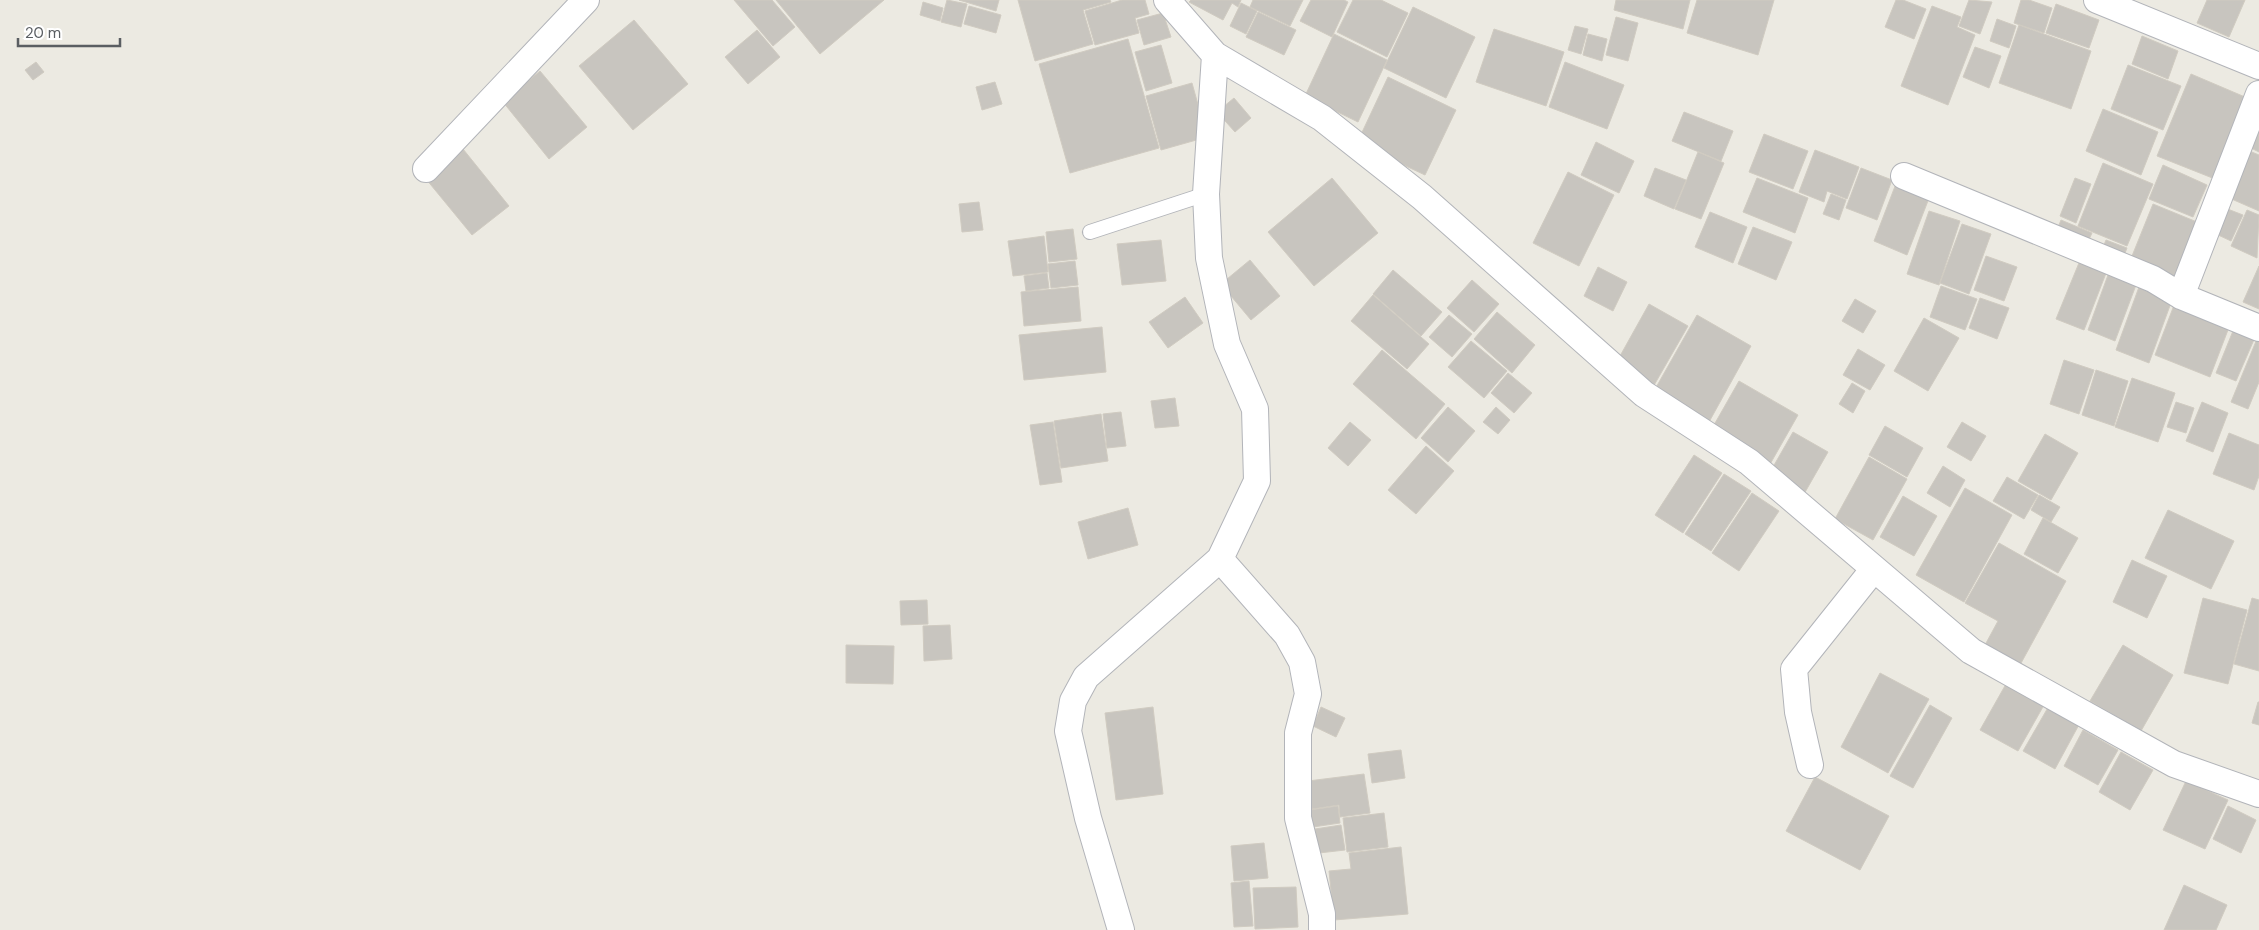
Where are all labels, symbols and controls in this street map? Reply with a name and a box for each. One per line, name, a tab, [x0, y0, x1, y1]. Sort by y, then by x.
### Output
scale bar	[18, 15, 120, 47]
text: 20 m	[25, 23, 61, 43]

